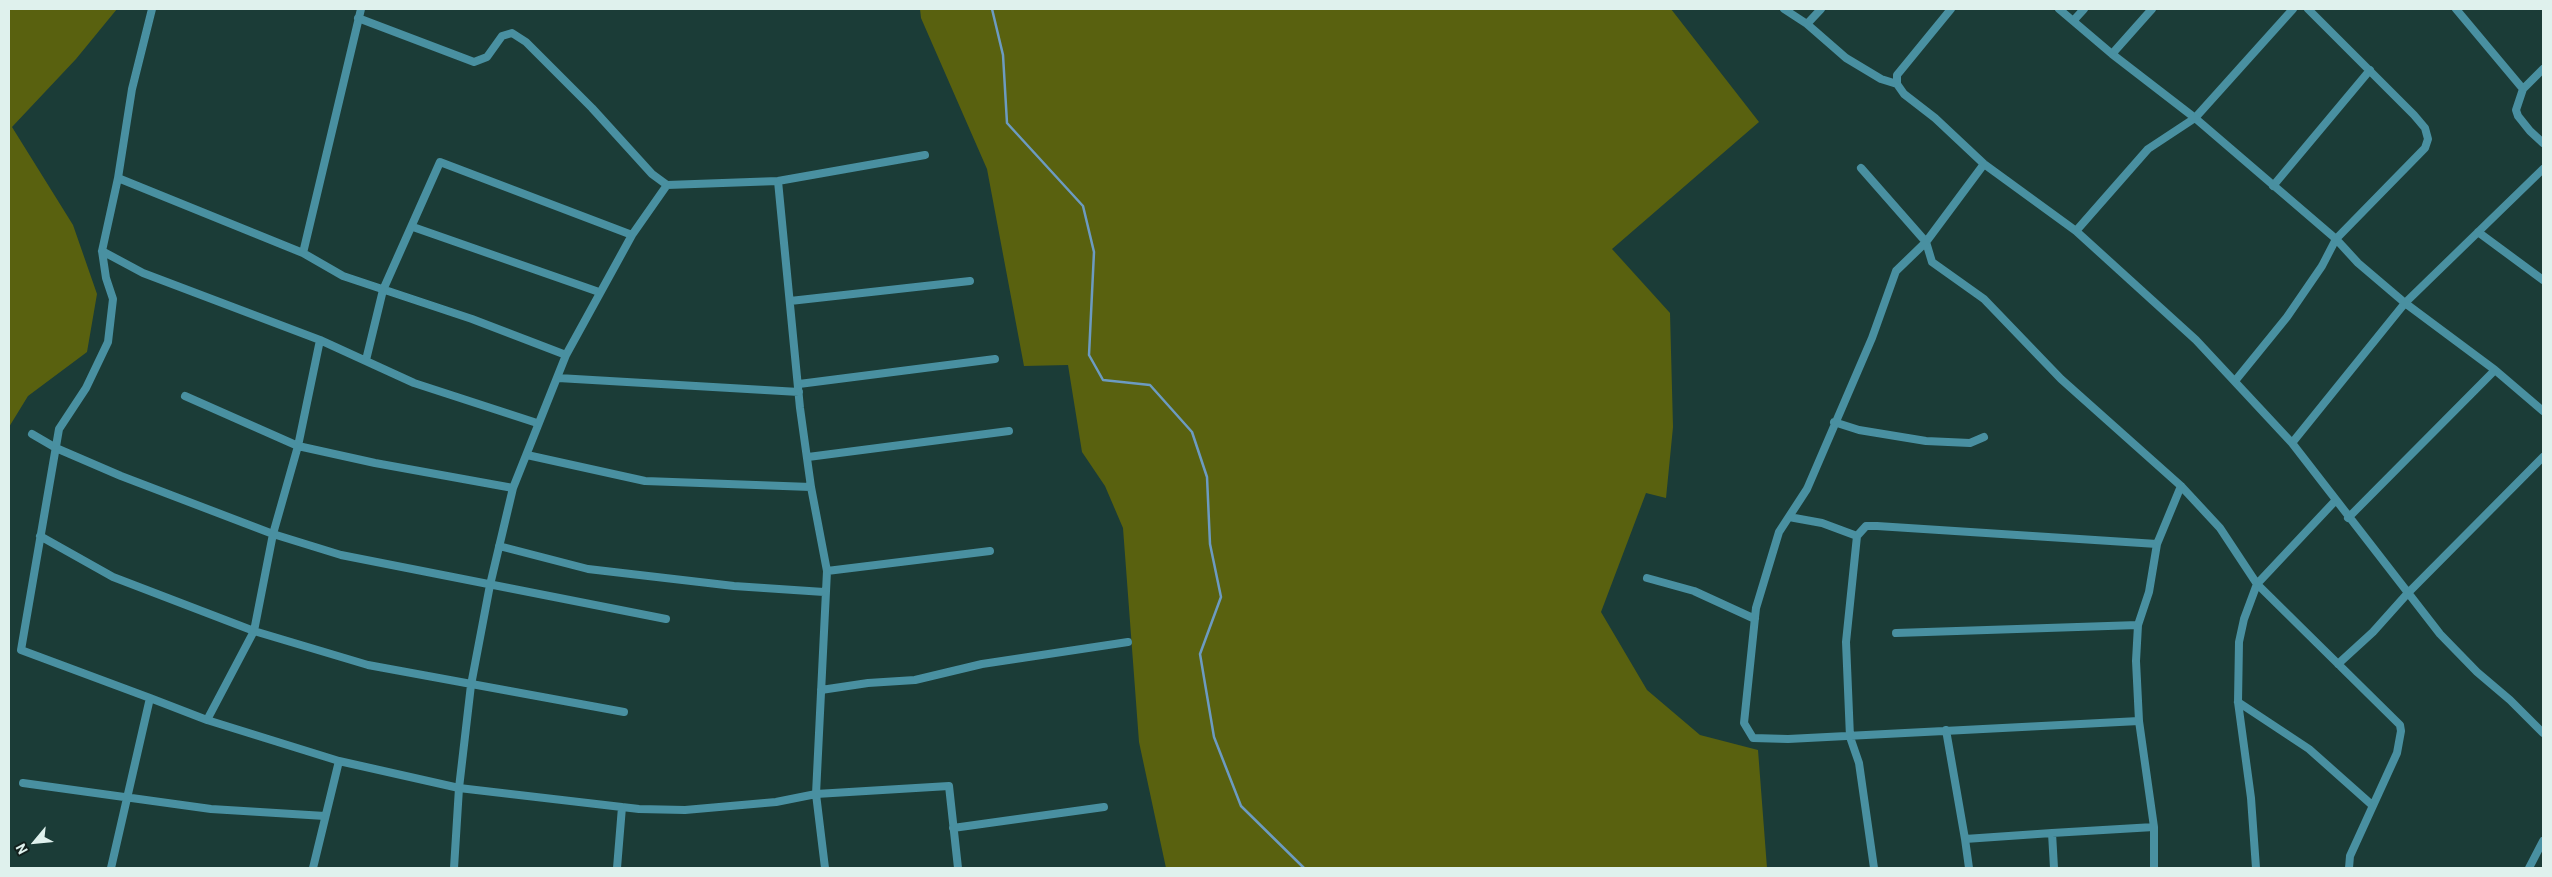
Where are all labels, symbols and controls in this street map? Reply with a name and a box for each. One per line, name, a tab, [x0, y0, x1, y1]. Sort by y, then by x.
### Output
north arrow	[10, 817, 60, 867]
text: N	[12, 841, 31, 857]

